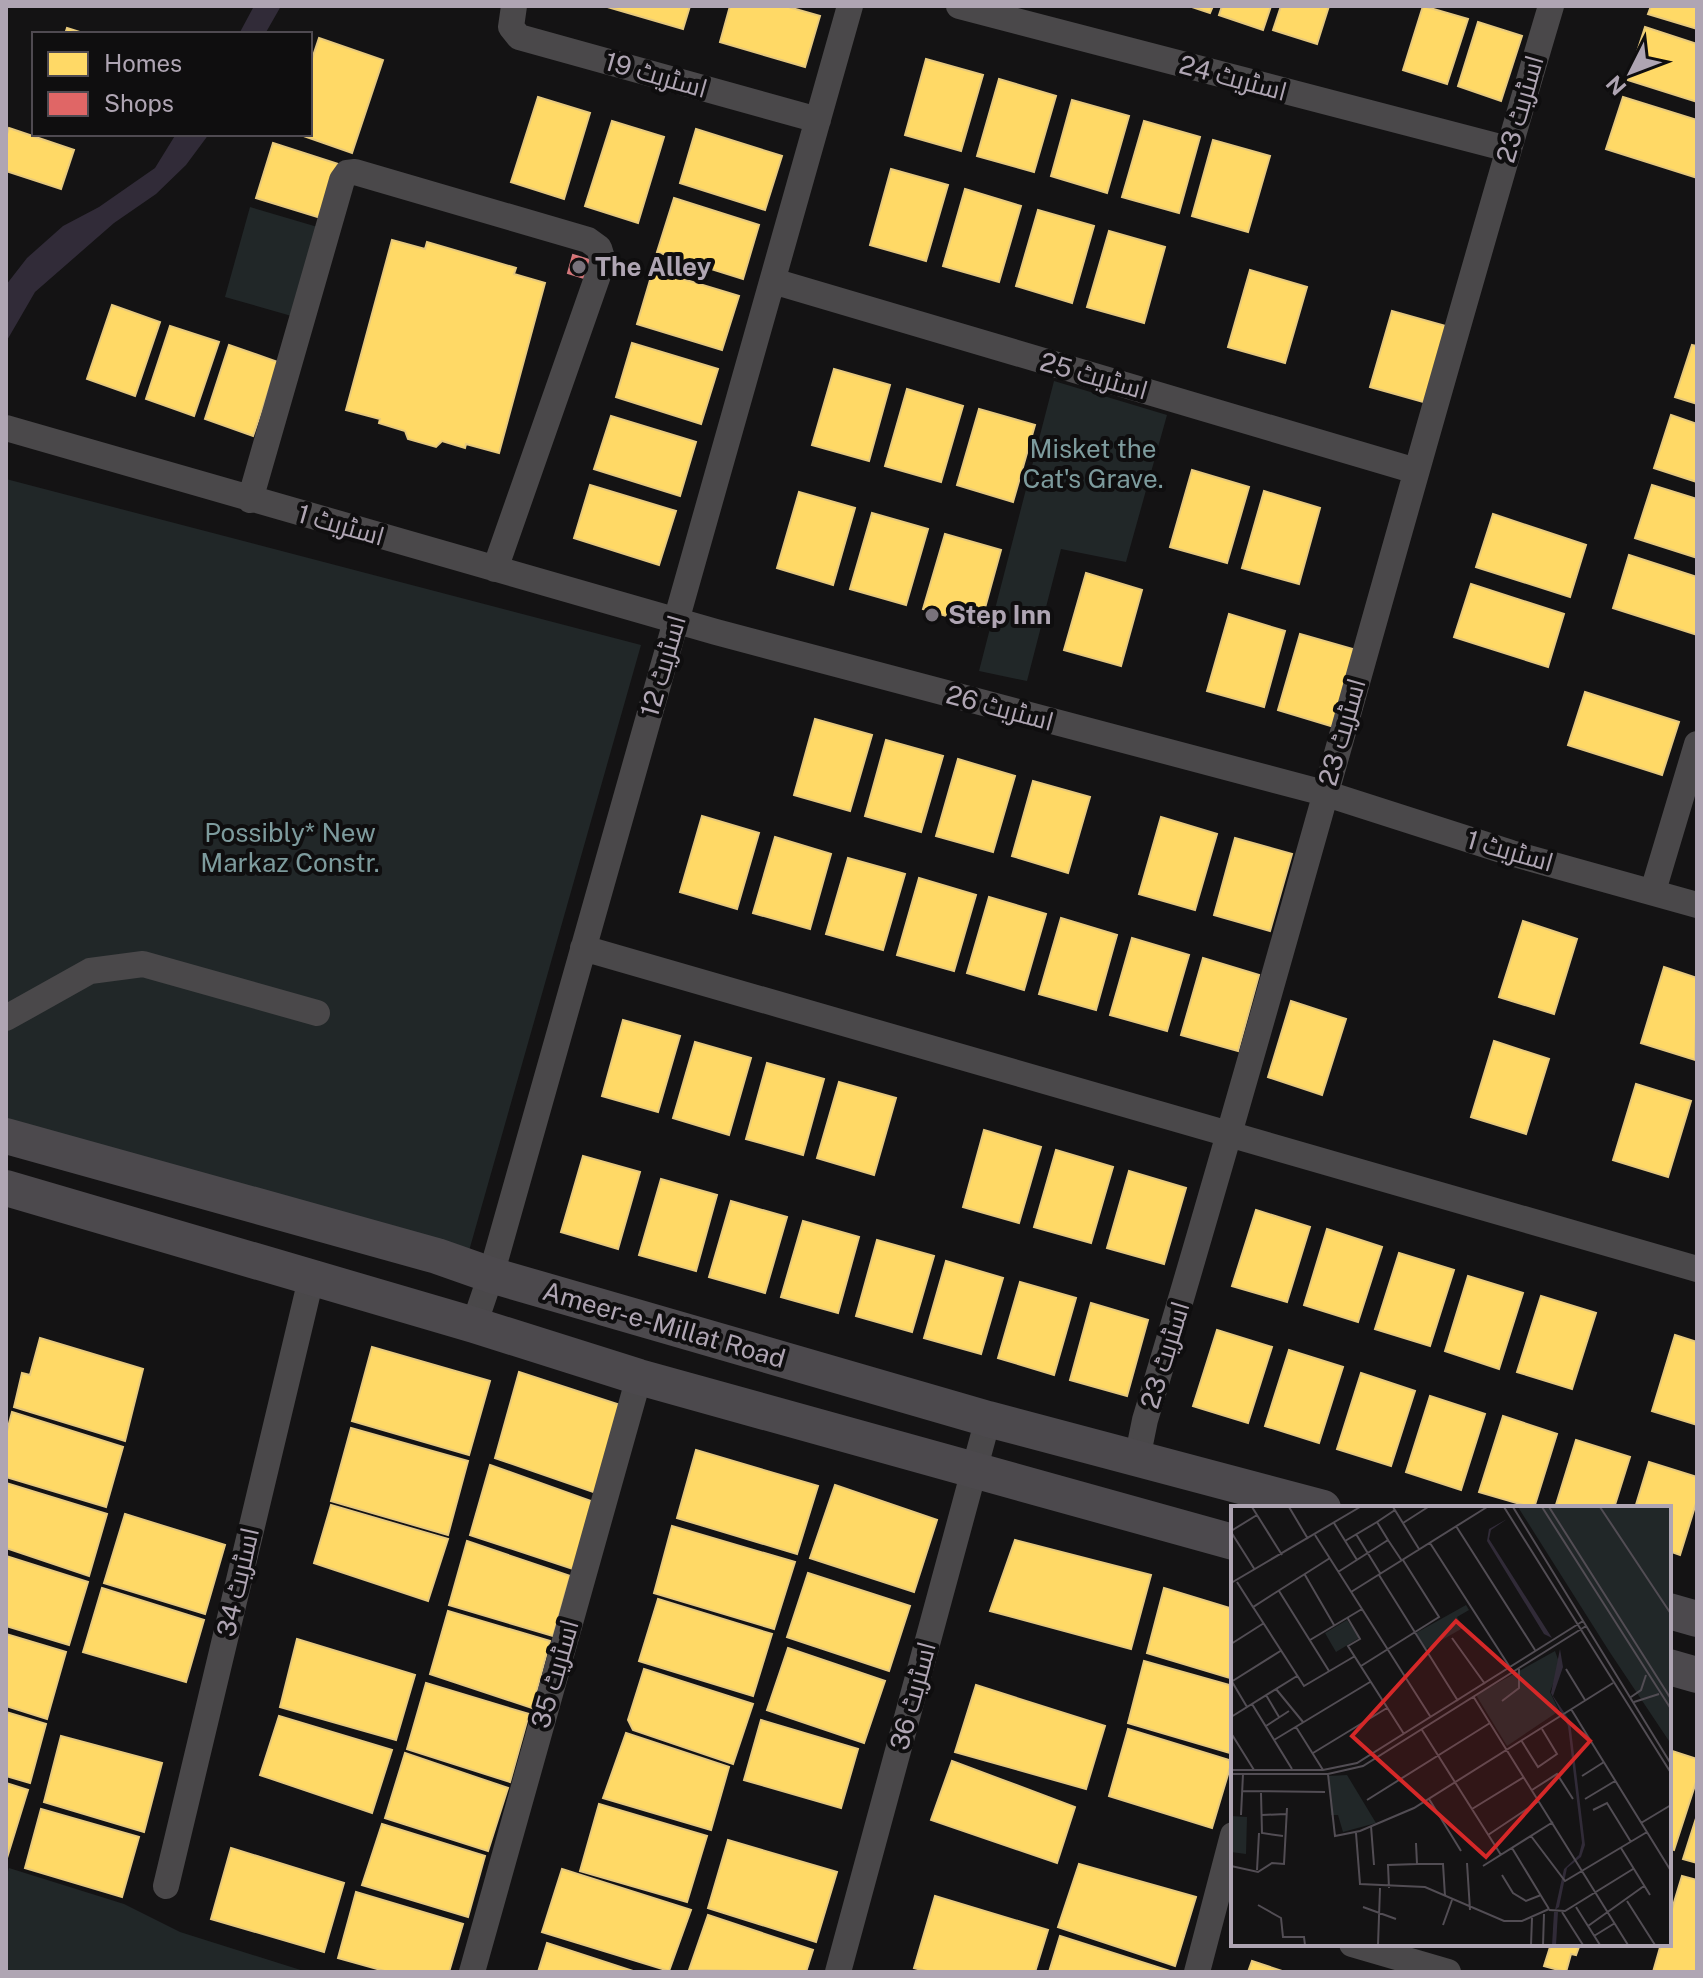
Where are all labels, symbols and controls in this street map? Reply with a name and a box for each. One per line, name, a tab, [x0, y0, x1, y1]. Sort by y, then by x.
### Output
legend	[32, 32, 312, 136]
north arrow	[1591, 32, 1671, 112]
street label: اسٹریٹ 19	[601, 45, 711, 104]
street label: اسٹریٹ 24	[1176, 48, 1290, 107]
text: Homes	[104, 49, 182, 77]
street label: اسٹریٹ 23	[1489, 52, 1550, 166]
text: N	[1601, 70, 1632, 100]
text: Shops	[104, 89, 174, 117]
place label: The Alley	[595, 251, 712, 282]
marker: The Alley	[570, 258, 588, 276]
street label: اسٹریٹ 25	[1037, 345, 1152, 406]
park label: Misket the Cat's Grave.	[1022, 433, 1164, 494]
street label: اسٹریٹ 1	[294, 497, 388, 552]
place label: Step Inn	[948, 599, 1051, 630]
marker: Step Inn	[923, 606, 941, 624]
street label: اسٹریٹ 12	[633, 611, 692, 720]
street label: اسٹریٹ 23	[1311, 675, 1372, 789]
street label: اسٹریٹ 26	[943, 678, 1057, 737]
park label: Possibly* New Markaz Constr.	[200, 817, 380, 878]
street label: اسٹریٹ 1	[1463, 823, 1557, 878]
street label: Ameer-e-Millat Road	[539, 1275, 789, 1374]
street label: اسٹریٹ 23	[1134, 1298, 1195, 1412]
inset map	[1231, 1506, 1671, 1946]
street label: اسٹریٹ 34	[210, 1524, 265, 1640]
street label: اسٹریٹ 35	[524, 1616, 585, 1732]
street label: اسٹریٹ 36	[883, 1638, 942, 1753]

